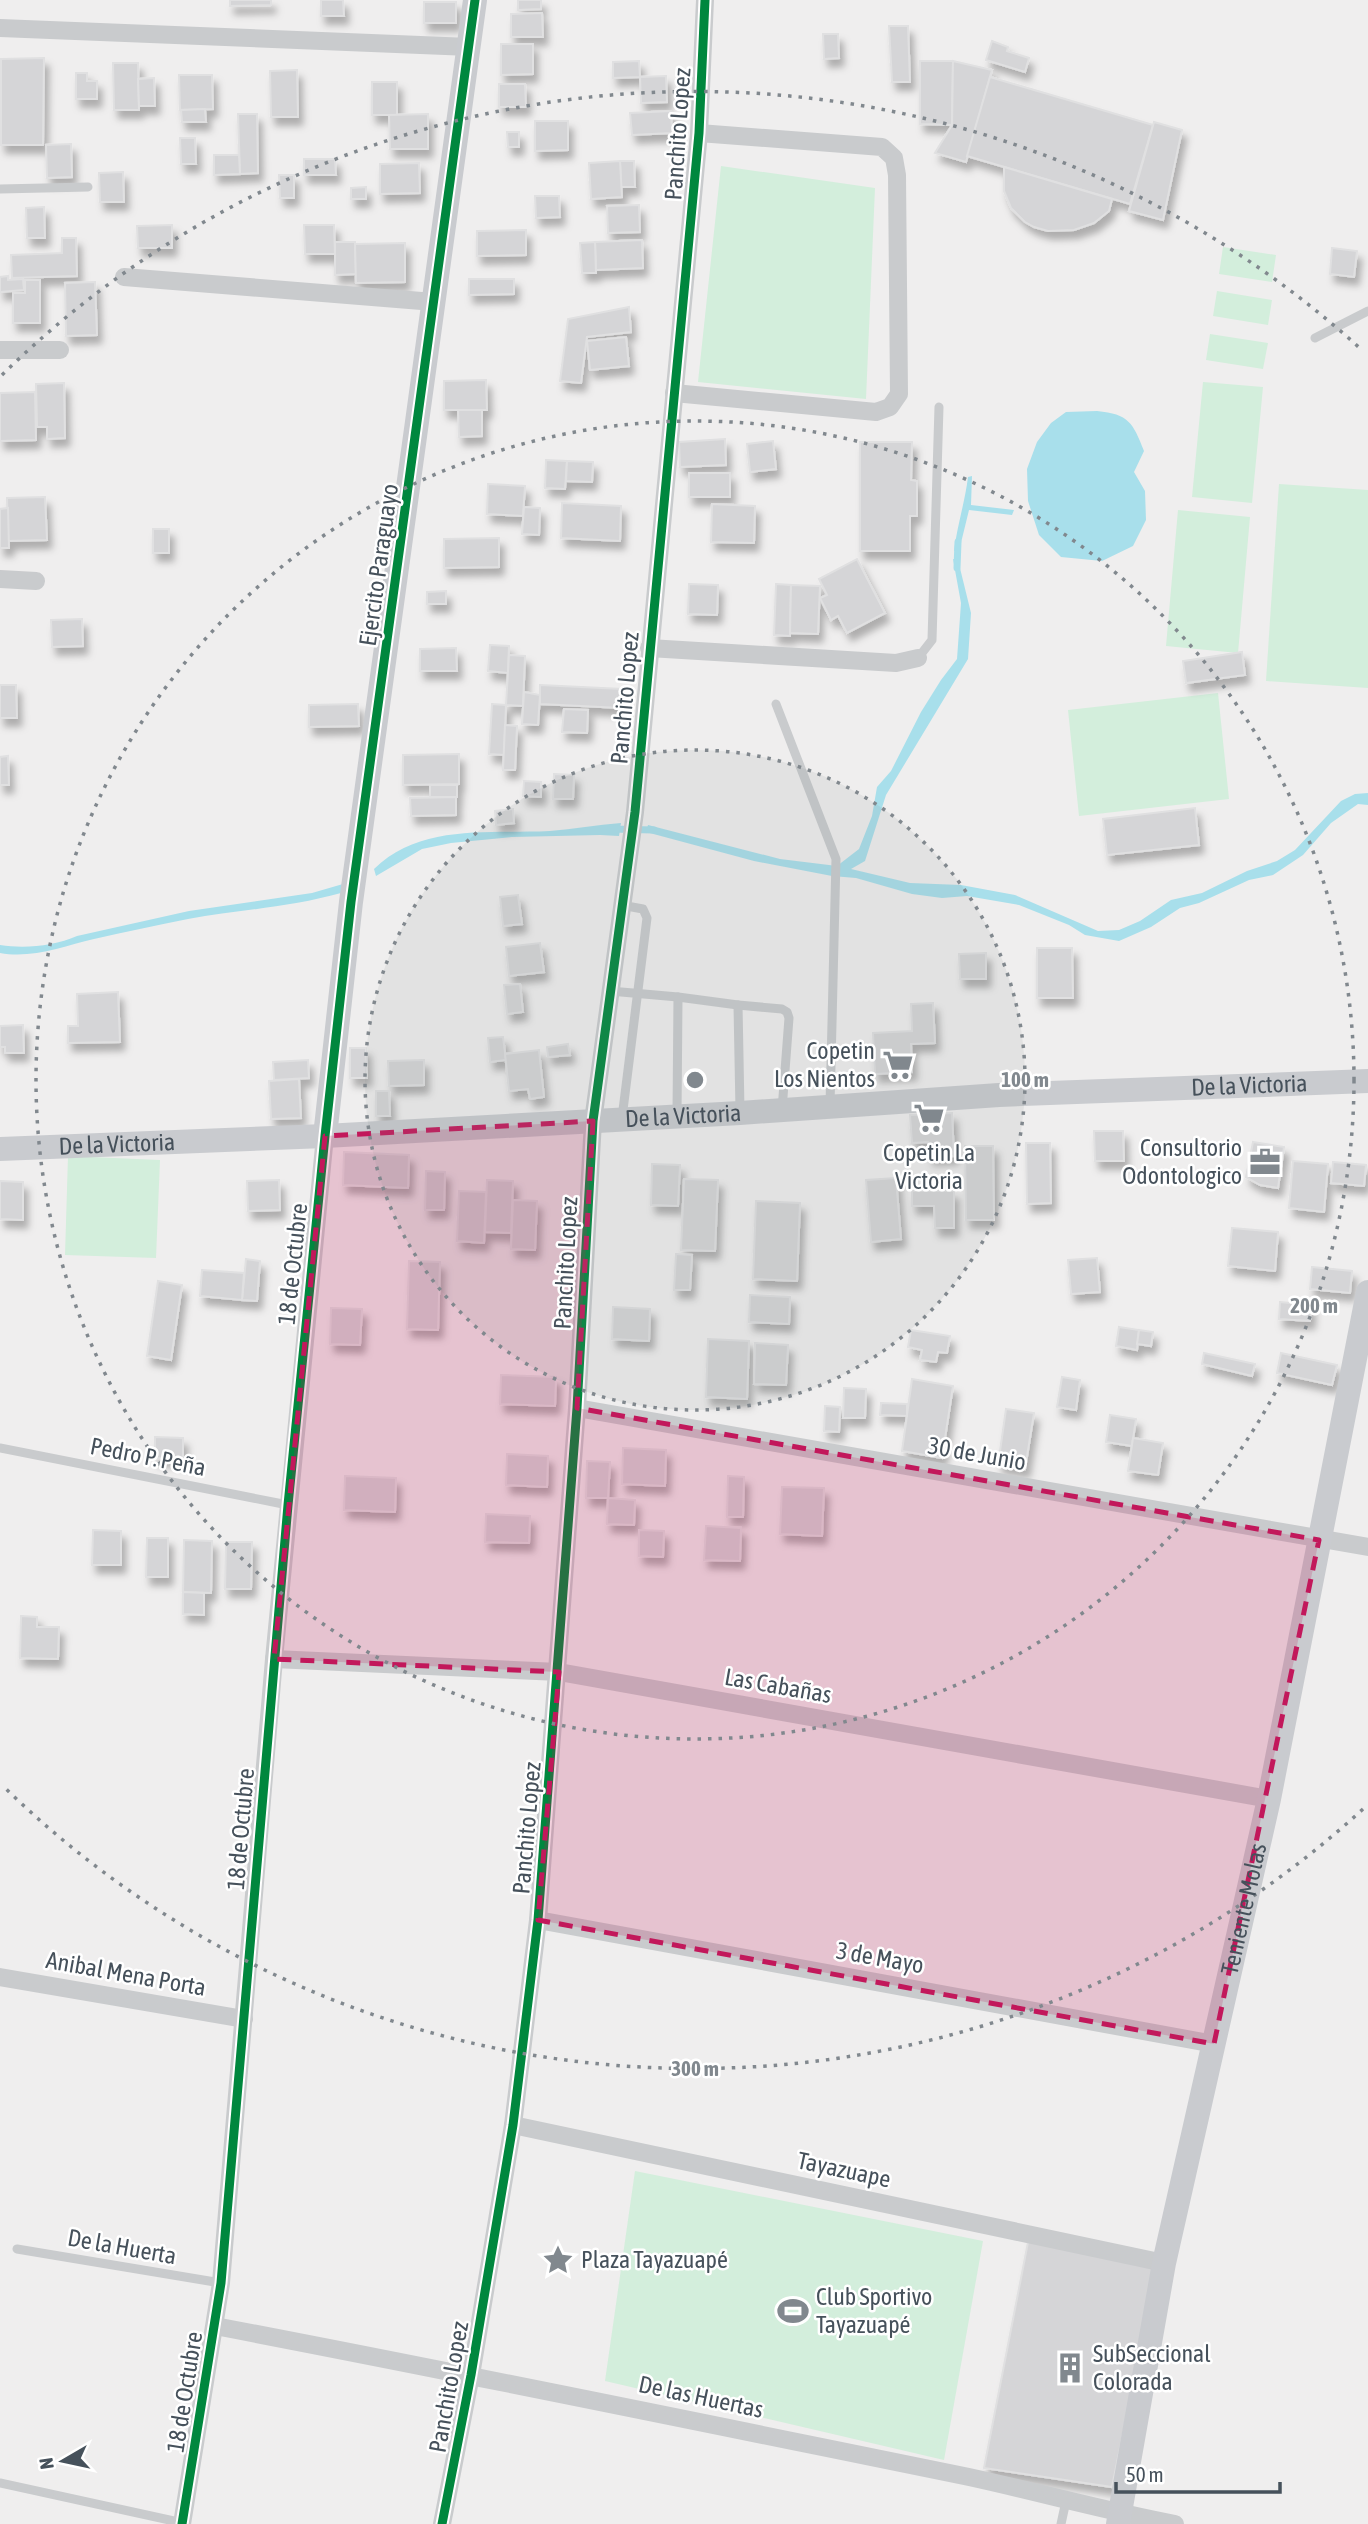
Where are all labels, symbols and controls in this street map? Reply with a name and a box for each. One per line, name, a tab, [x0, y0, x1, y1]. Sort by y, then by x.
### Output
street label: Panchito Lopez	[659, 66, 696, 201]
street label: Ejercito Paraguayo	[354, 482, 403, 648]
street label: Panchito Lopez	[605, 630, 644, 765]
place label: Copetin Los Nientos	[774, 1037, 875, 1092]
supermarket icon: Copetin Los Nientos	[881, 1048, 915, 1082]
text: 100 m	[1001, 1067, 1049, 1091]
centre of rings	[683, 1068, 707, 1092]
street label: De la Victoria	[1191, 1069, 1308, 1101]
street label: De la Victoria	[624, 1099, 742, 1132]
supermarket icon: Copetin La Victoria	[912, 1101, 946, 1135]
street label: De la Victoria	[58, 1128, 176, 1160]
place label: Consultorio Odontologico	[1122, 1134, 1242, 1189]
place label: Copetin La Victoria	[883, 1139, 975, 1194]
office icon: Consultorio Odontologico	[1248, 1145, 1282, 1179]
street label: Panchito Lopez	[549, 1196, 582, 1330]
street label: 18 de Octubre	[273, 1202, 312, 1326]
text: 200 m	[1290, 1293, 1338, 1317]
street label: Pedro P. Peña	[88, 1432, 208, 1481]
street label: 30 de Junio	[926, 1432, 1028, 1475]
street label: Las Cabañas	[723, 1663, 834, 1708]
street label: Panchito Lopez	[507, 1760, 546, 1895]
street label: 18 de Octubre	[222, 1767, 259, 1891]
street label: Teniente Molas	[1216, 1841, 1272, 1977]
street label: 3 de Mayo	[834, 1937, 926, 1978]
street label: Anibal Mena Porta	[44, 1946, 208, 2001]
text: 300 m	[671, 2056, 719, 2080]
street label: Tayazuape	[795, 2146, 893, 2193]
street label: De la Huerta	[66, 2224, 178, 2269]
place icon: Plaza Tayazuapé	[541, 2243, 575, 2277]
place label: Plaza Tayazuapé	[581, 2246, 728, 2273]
place label: Club Sportivo Tayazuapé	[816, 2283, 932, 2338]
sports icon: Club Sportivo Tayazuapé	[776, 2294, 810, 2328]
street label: Panchito Lopez	[424, 2319, 473, 2455]
street label: 18 de Octubre	[162, 2329, 207, 2454]
place label: SubSeccional Colorada	[1093, 2340, 1211, 2395]
building icon: SubSeccional Colorada	[1053, 2351, 1087, 2385]
street label: De las Huertas	[636, 2370, 766, 2423]
north arrow	[28, 2426, 98, 2496]
scale bar	[1116, 2450, 1280, 2494]
text: N	[34, 2456, 58, 2471]
text: 50 m	[1126, 2462, 1164, 2486]

